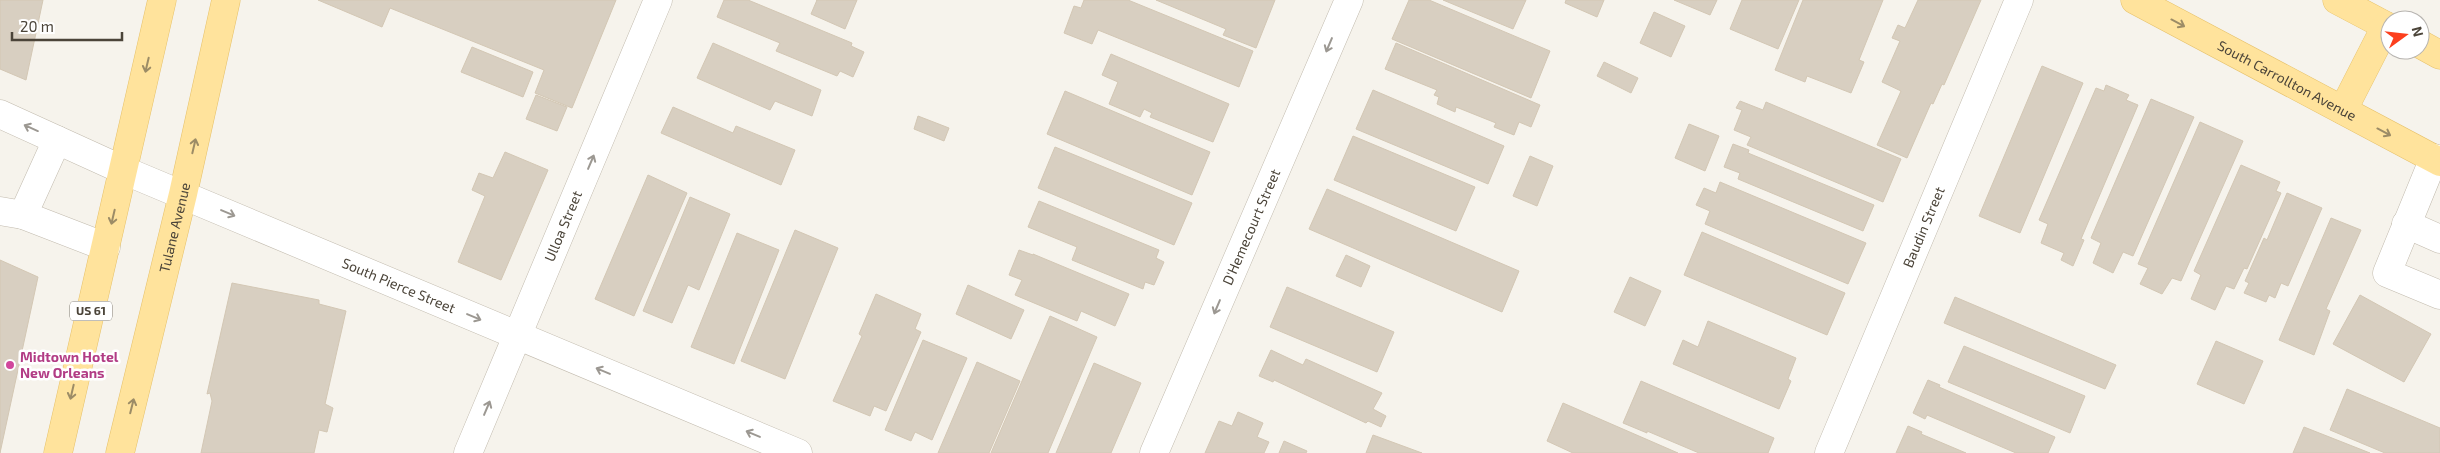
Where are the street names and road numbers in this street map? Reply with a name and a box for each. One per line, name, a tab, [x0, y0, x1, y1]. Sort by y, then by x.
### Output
street label: South Carrollton Avenue	[2215, 36, 2359, 124]
street label: D'Hemecourt Street	[1218, 166, 1283, 287]
street label: Tulane Avenue	[155, 181, 193, 274]
street label: Baudin Street	[1899, 184, 1948, 270]
street label: Ulloa Street	[540, 188, 585, 264]
street label: South Pierce Street	[339, 254, 458, 316]
road number: US 61	[70, 302, 112, 321]

